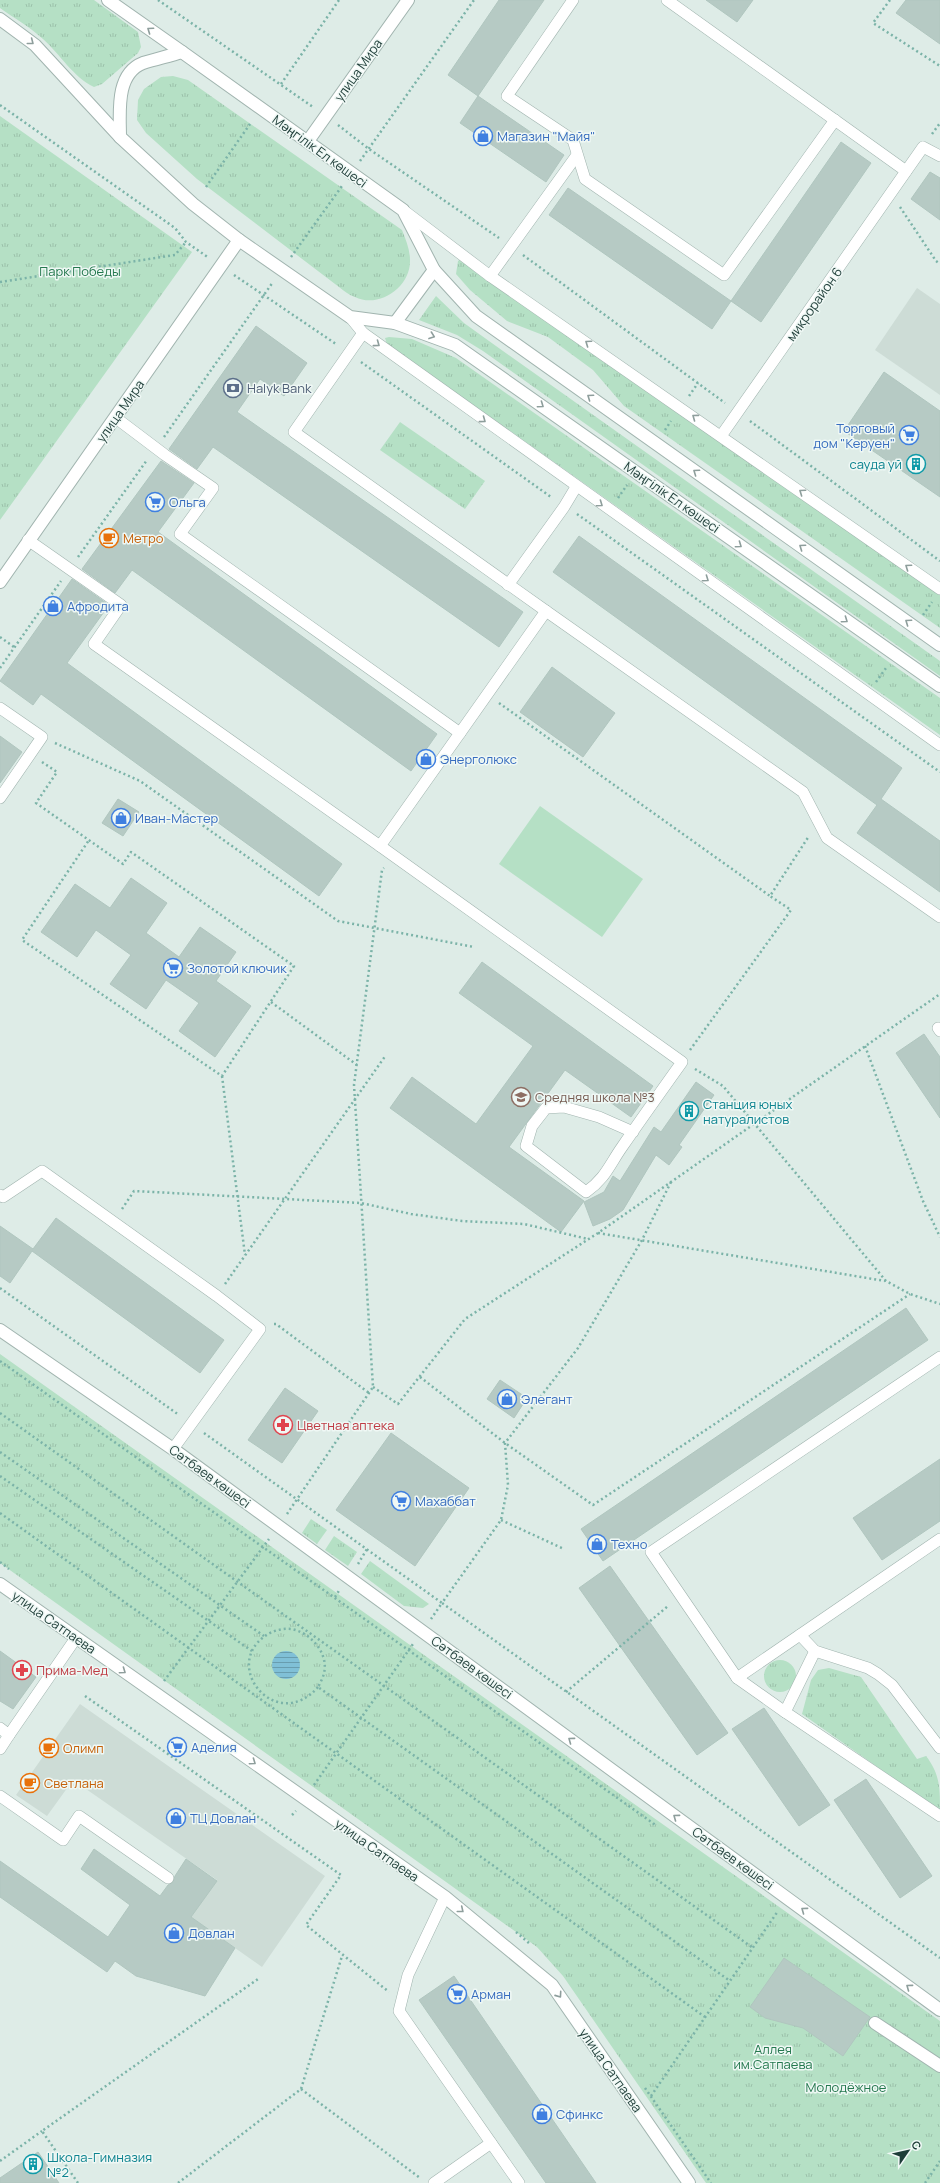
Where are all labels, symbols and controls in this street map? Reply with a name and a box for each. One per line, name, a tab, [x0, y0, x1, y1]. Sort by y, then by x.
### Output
one-way arrow	[147, 27, 154, 35]
street label: улица Мира	[330, 35, 386, 105]
one-way arrow	[27, 38, 34, 45]
street label: Мәңгілік Ел көшесі	[269, 111, 371, 191]
shop icon: Магазин "Майя"	[472, 125, 494, 147]
place label: Магазин "Майя"	[497, 127, 595, 145]
park label: Парк Победы	[39, 262, 121, 280]
street label: микрорайон 6	[782, 263, 846, 345]
one-way arrow	[429, 332, 436, 340]
one-way arrow	[373, 339, 380, 346]
one-way arrow	[586, 341, 593, 348]
street label: улица Мира	[92, 376, 148, 446]
bank icon: Halyk Bank	[222, 377, 244, 399]
place label: Halyk Bank	[247, 379, 312, 397]
one-way arrow	[587, 394, 594, 402]
one-way arrow	[537, 400, 544, 407]
one-way arrow	[692, 414, 699, 422]
one-way arrow	[478, 415, 485, 422]
place label: Торговый дом "Керуен"	[813, 419, 895, 452]
supermarket icon: Торговый дом "Керуен"	[898, 424, 920, 446]
building icon: сауда уй	[905, 453, 927, 475]
place label: сауда уй	[850, 455, 902, 473]
street label: Мәңгілік Ел көшесі	[621, 457, 723, 537]
one-way arrow	[693, 469, 700, 477]
one-way arrow	[799, 490, 806, 497]
supermarket icon: Ольга	[144, 491, 166, 513]
place label: Ольга	[169, 493, 206, 511]
one-way arrow	[595, 499, 602, 506]
cafe icon: Метро	[98, 527, 120, 549]
place label: Метро	[123, 529, 164, 547]
one-way arrow	[735, 540, 742, 547]
one-way arrow	[799, 544, 806, 552]
one-way arrow	[905, 564, 912, 572]
one-way arrow	[701, 574, 708, 581]
shop icon: Афродита	[42, 595, 64, 617]
place label: Афродита	[67, 597, 129, 615]
one-way arrow	[841, 615, 848, 622]
one-way arrow	[905, 619, 912, 627]
shop icon: Энерголюкс	[415, 748, 437, 770]
place label: Энерголюкс	[440, 750, 517, 768]
shop icon: Иван-Мастер	[110, 807, 132, 829]
place label: Иван-Мастер	[135, 809, 219, 827]
supermarket icon: Золотой ключик	[162, 957, 184, 979]
place label: Золотой ключик	[187, 959, 287, 977]
school or university icon: Средняя школа №3	[510, 1086, 532, 1108]
place label: Средняя школа №3	[535, 1088, 655, 1106]
place label: Станция юных натуралистов	[703, 1095, 792, 1128]
building icon: Станция юных натуралистов	[678, 1100, 700, 1122]
shop icon: Элегант	[496, 1388, 518, 1410]
place label: Элегант	[521, 1390, 573, 1408]
pharmacy icon: Цветная аптека	[272, 1414, 294, 1436]
place label: Цветная аптека	[297, 1416, 395, 1434]
street label: Сәтбаев көшесі	[166, 1440, 254, 1512]
supermarket icon: Махаббат	[390, 1490, 412, 1512]
place label: Махаббат	[415, 1492, 476, 1510]
shop icon: Техно	[586, 1533, 608, 1555]
place label: Техно	[611, 1535, 648, 1553]
street label: улица Сатпаева	[8, 1586, 100, 1658]
street label: Сәтбаев көшесі	[428, 1631, 516, 1703]
pharmacy icon: Прима-Мед	[11, 1659, 33, 1681]
place label: Прима-Мед	[36, 1661, 108, 1679]
one-way arrow	[119, 1666, 126, 1673]
supermarket icon: Аделия	[166, 1736, 188, 1758]
cafe icon: Олимп	[38, 1737, 60, 1759]
one-way arrow	[568, 1737, 575, 1745]
place label: Аделия	[191, 1738, 237, 1756]
place label: Олимп	[63, 1739, 104, 1757]
one-way arrow	[248, 1757, 255, 1764]
cafe icon: Светлана	[19, 1772, 41, 1794]
place label: Светлана	[44, 1774, 104, 1792]
shop icon: ТЦ Довлан	[165, 1807, 187, 1829]
place label: ТЦ Довлан	[190, 1809, 256, 1827]
street label: улица Сатпаева	[331, 1814, 423, 1886]
one-way arrow	[673, 1814, 680, 1821]
street label: Сәтбаев көшесі	[689, 1822, 777, 1894]
one-way arrow	[456, 1906, 464, 1913]
one-way arrow	[801, 1908, 808, 1915]
shop icon: Довлан	[163, 1922, 185, 1944]
place label: Довлан	[188, 1924, 235, 1942]
supermarket icon: Арман	[446, 1983, 468, 2005]
one-way arrow	[906, 1984, 913, 1991]
place label: Арман	[471, 1985, 511, 2003]
one-way arrow	[554, 1991, 562, 1998]
street label: улица Сатпаева	[575, 2024, 647, 2116]
park label: Аллея им.Сатпаева	[733, 2040, 813, 2073]
park label: Молодёжное	[806, 2078, 887, 2096]
shop icon: Сфинкс	[531, 2103, 553, 2125]
place label: Сфинкс	[556, 2105, 603, 2123]
north arrow	[888, 2131, 928, 2171]
text: С	[908, 2138, 925, 2153]
place label: Школа-Гимназия №2	[47, 2148, 152, 2181]
building icon: Школа-Гимназия №2	[22, 2153, 44, 2175]

